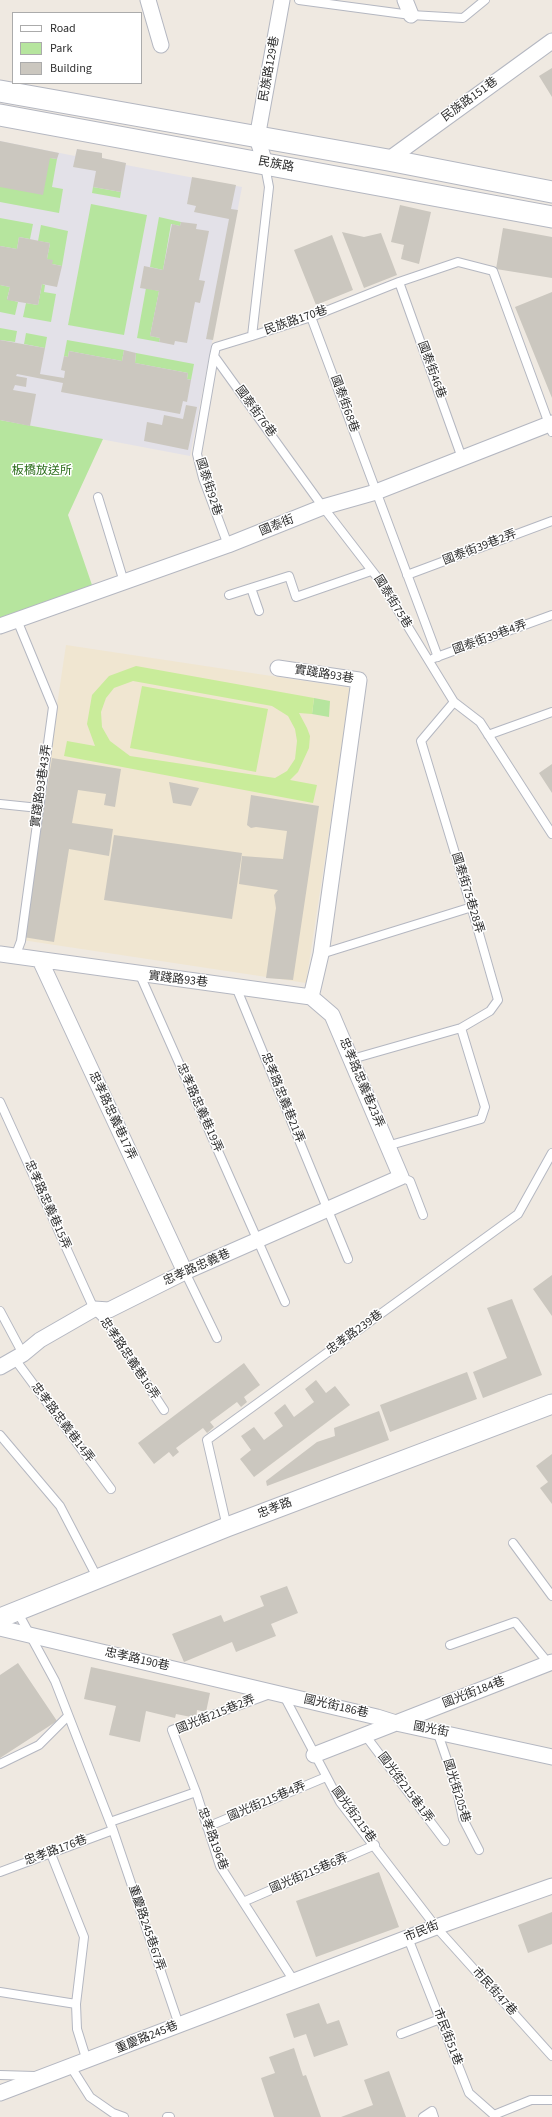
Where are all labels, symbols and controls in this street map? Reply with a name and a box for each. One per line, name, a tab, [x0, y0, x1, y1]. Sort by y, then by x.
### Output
legend	[12, 12, 142, 84]
text: Road	[50, 20, 76, 37]
street label: 民族路129巷	[257, 35, 283, 103]
text: Park	[50, 40, 72, 57]
text: Building	[50, 60, 92, 77]
street label: 民族路151巷	[439, 75, 501, 125]
street label: 民族路	[257, 154, 295, 176]
street label: 民族路170巷	[263, 303, 329, 339]
street label: 國泰街46巷	[414, 339, 448, 401]
street label: 國泰街68巷	[327, 373, 361, 435]
street label: 國泰街76巷	[232, 384, 278, 440]
street label: 國泰街92巷	[192, 456, 224, 518]
park label: 板橋放送所	[12, 464, 72, 478]
street label: 國泰街	[258, 513, 296, 539]
street label: 國泰街39巷2弄	[441, 527, 519, 569]
street label: 國泰街75巷	[370, 573, 414, 631]
street label: 國泰街39巷4弄	[451, 618, 529, 658]
street label: 實踐路93巷	[293, 663, 355, 687]
street label: 實踐路93巷43弄	[29, 743, 55, 829]
street label: 國泰街75巷28弄	[448, 851, 486, 935]
street label: 實踐路93巷	[147, 969, 209, 991]
street label: 忠孝路忠義巷23弄	[336, 1036, 386, 1130]
street label: 忠孝路忠義巷21弄	[257, 1051, 307, 1145]
street label: 忠孝路忠義巷19弄	[173, 1061, 225, 1155]
street label: 忠孝路忠義巷17弄	[85, 1069, 139, 1163]
street label: 忠孝路忠義巷15弄	[21, 1158, 73, 1252]
street label: 忠孝路忠義巷	[161, 1247, 233, 1289]
street label: 忠孝路239巷	[324, 1308, 386, 1358]
street label: 忠孝路忠義巷16弄	[96, 1315, 162, 1403]
street label: 忠孝路忠義巷14弄	[27, 1380, 97, 1466]
street label: 忠孝路	[256, 1496, 294, 1522]
street label: 忠孝路190巷	[103, 1646, 171, 1674]
street label: 國光街184巷	[441, 1674, 507, 1712]
street label: 國光街215巷2弄	[174, 1693, 258, 1737]
street label: 國光街186巷	[302, 1693, 370, 1721]
street label: 國光街	[412, 1719, 450, 1741]
street label: 國光街215巷1弄	[374, 1750, 436, 1826]
street label: 國光街205巷	[439, 1757, 473, 1825]
street label: 國光街215巷4弄	[226, 1779, 308, 1825]
street label: 國光街215巷	[328, 1784, 378, 1846]
street label: 忠孝路196巷	[194, 1806, 230, 1872]
street label: 忠孝路176巷	[23, 1833, 89, 1869]
street label: 國光街215巷6弄	[268, 1851, 350, 1897]
street label: 重慶路245巷67弄	[125, 1883, 167, 1973]
street label: 市民街	[403, 1919, 441, 1945]
street label: 市民街47巷	[469, 1965, 519, 2019]
street label: 市民街51巷	[430, 2006, 464, 2068]
street label: 重慶路245巷	[114, 2019, 180, 2057]

